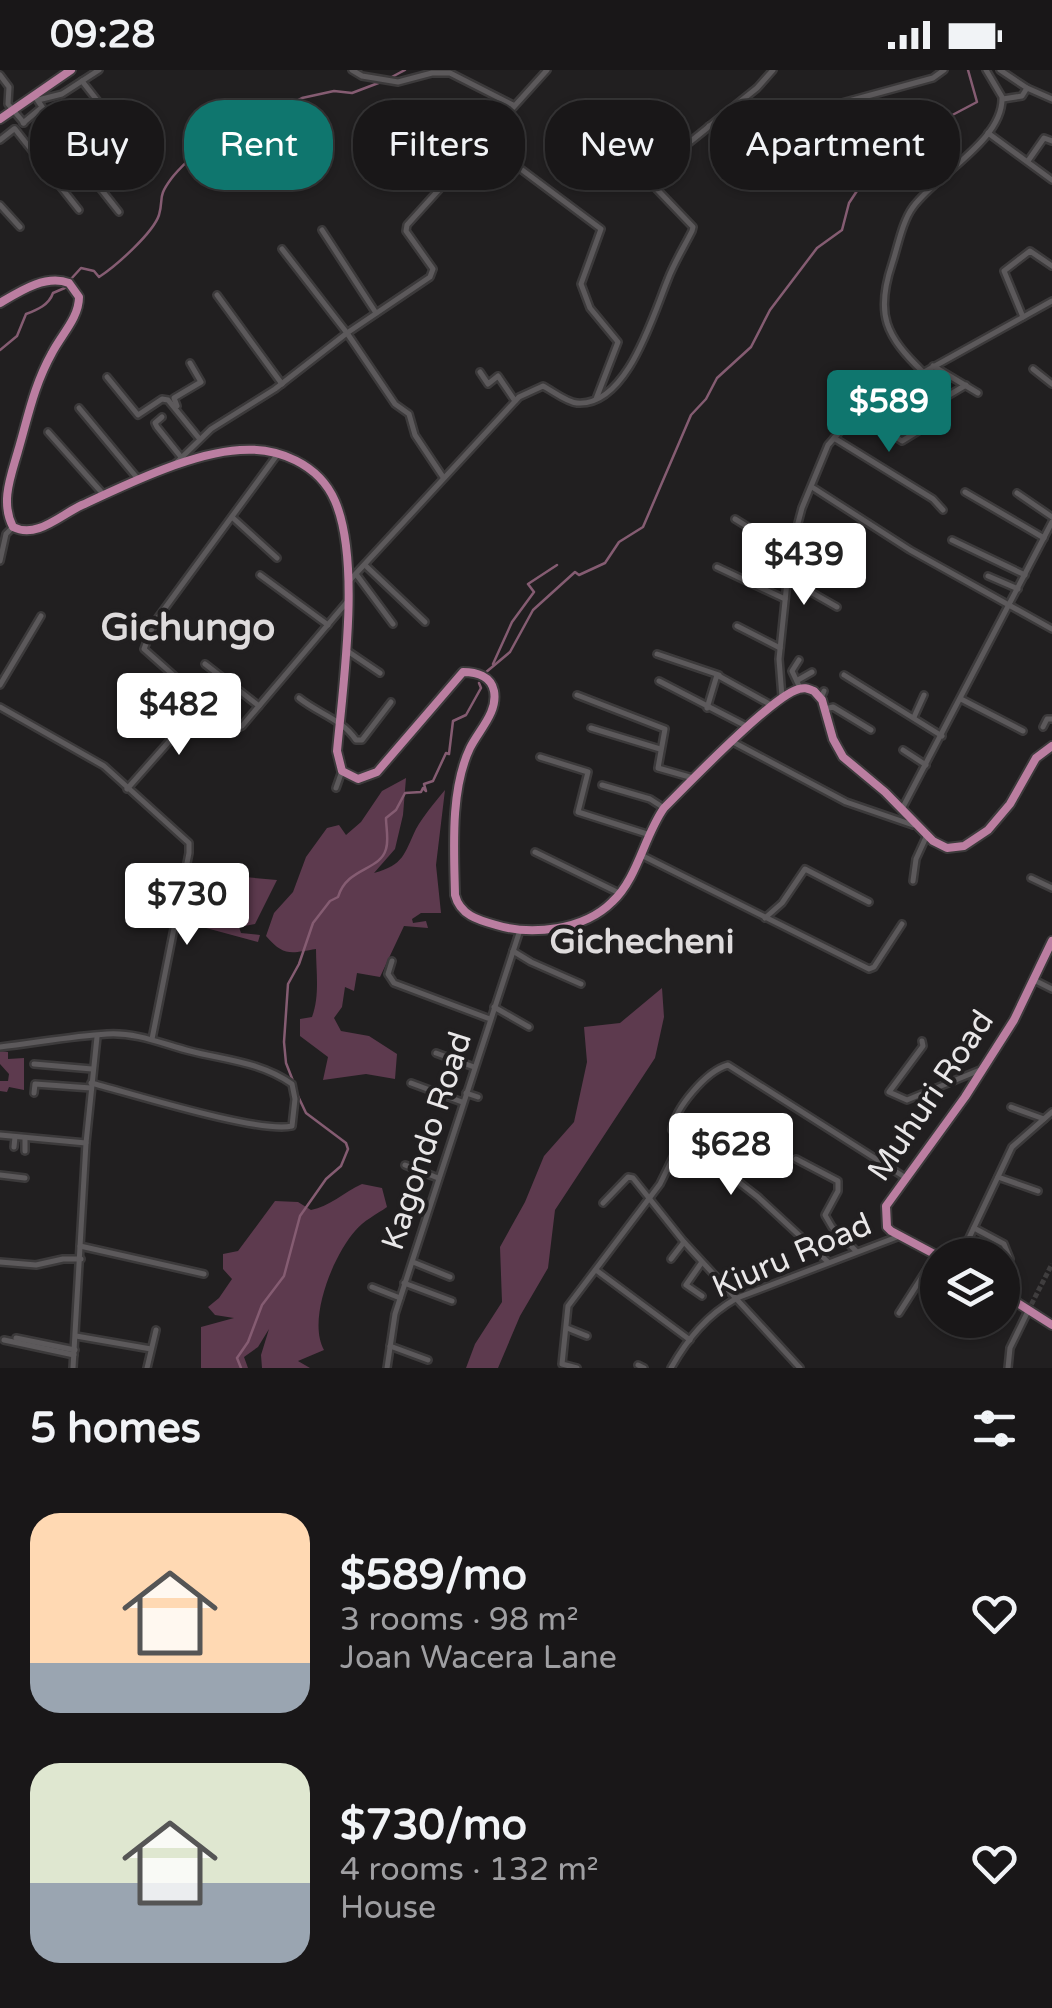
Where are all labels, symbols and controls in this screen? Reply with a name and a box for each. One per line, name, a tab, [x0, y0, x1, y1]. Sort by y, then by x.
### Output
text: 09:28	[50, 12, 155, 58]
chip: Buy	[30, 100, 164, 190]
chip: Rent	[184, 100, 333, 190]
chip: Filters	[353, 100, 525, 190]
chip: New	[545, 100, 690, 190]
chip: Apartment	[710, 100, 960, 190]
pin: $589	[830, 370, 948, 455]
text: $589	[849, 383, 929, 421]
pin: $439	[745, 523, 863, 608]
text: $439	[764, 536, 844, 574]
district label: Gichungo	[101, 605, 275, 651]
pin: $482	[120, 673, 238, 758]
text: $482	[139, 686, 219, 724]
pin: $730	[128, 863, 246, 948]
text: $730	[147, 876, 227, 914]
district label: Gichecheni	[550, 921, 734, 963]
street label: Muhuri Road	[860, 1003, 1002, 1189]
street label: Kagondo Road	[374, 1027, 480, 1255]
pin: $628	[672, 1113, 790, 1198]
text: $628	[691, 1126, 771, 1164]
street label: Kiuru Road	[707, 1205, 877, 1307]
map controls	[920, 1238, 1020, 1338]
button: layers	[920, 1238, 1020, 1338]
icon: filters	[967, 1401, 1022, 1456]
text: 5 homes	[30, 1403, 201, 1454]
text: $589/mo	[340, 1550, 527, 1601]
icon: home	[110, 1553, 230, 1673]
icon: heart	[967, 1586, 1022, 1641]
text: 3 rooms · 98 m²	[340, 1601, 579, 1639]
text: Joan Wacera Lane	[340, 1639, 617, 1677]
text: $730/mo	[340, 1800, 527, 1851]
icon: home	[110, 1803, 230, 1923]
icon: heart	[967, 1836, 1022, 1891]
text: 4 rooms · 132 m²	[340, 1851, 599, 1889]
text: House	[340, 1889, 436, 1927]

